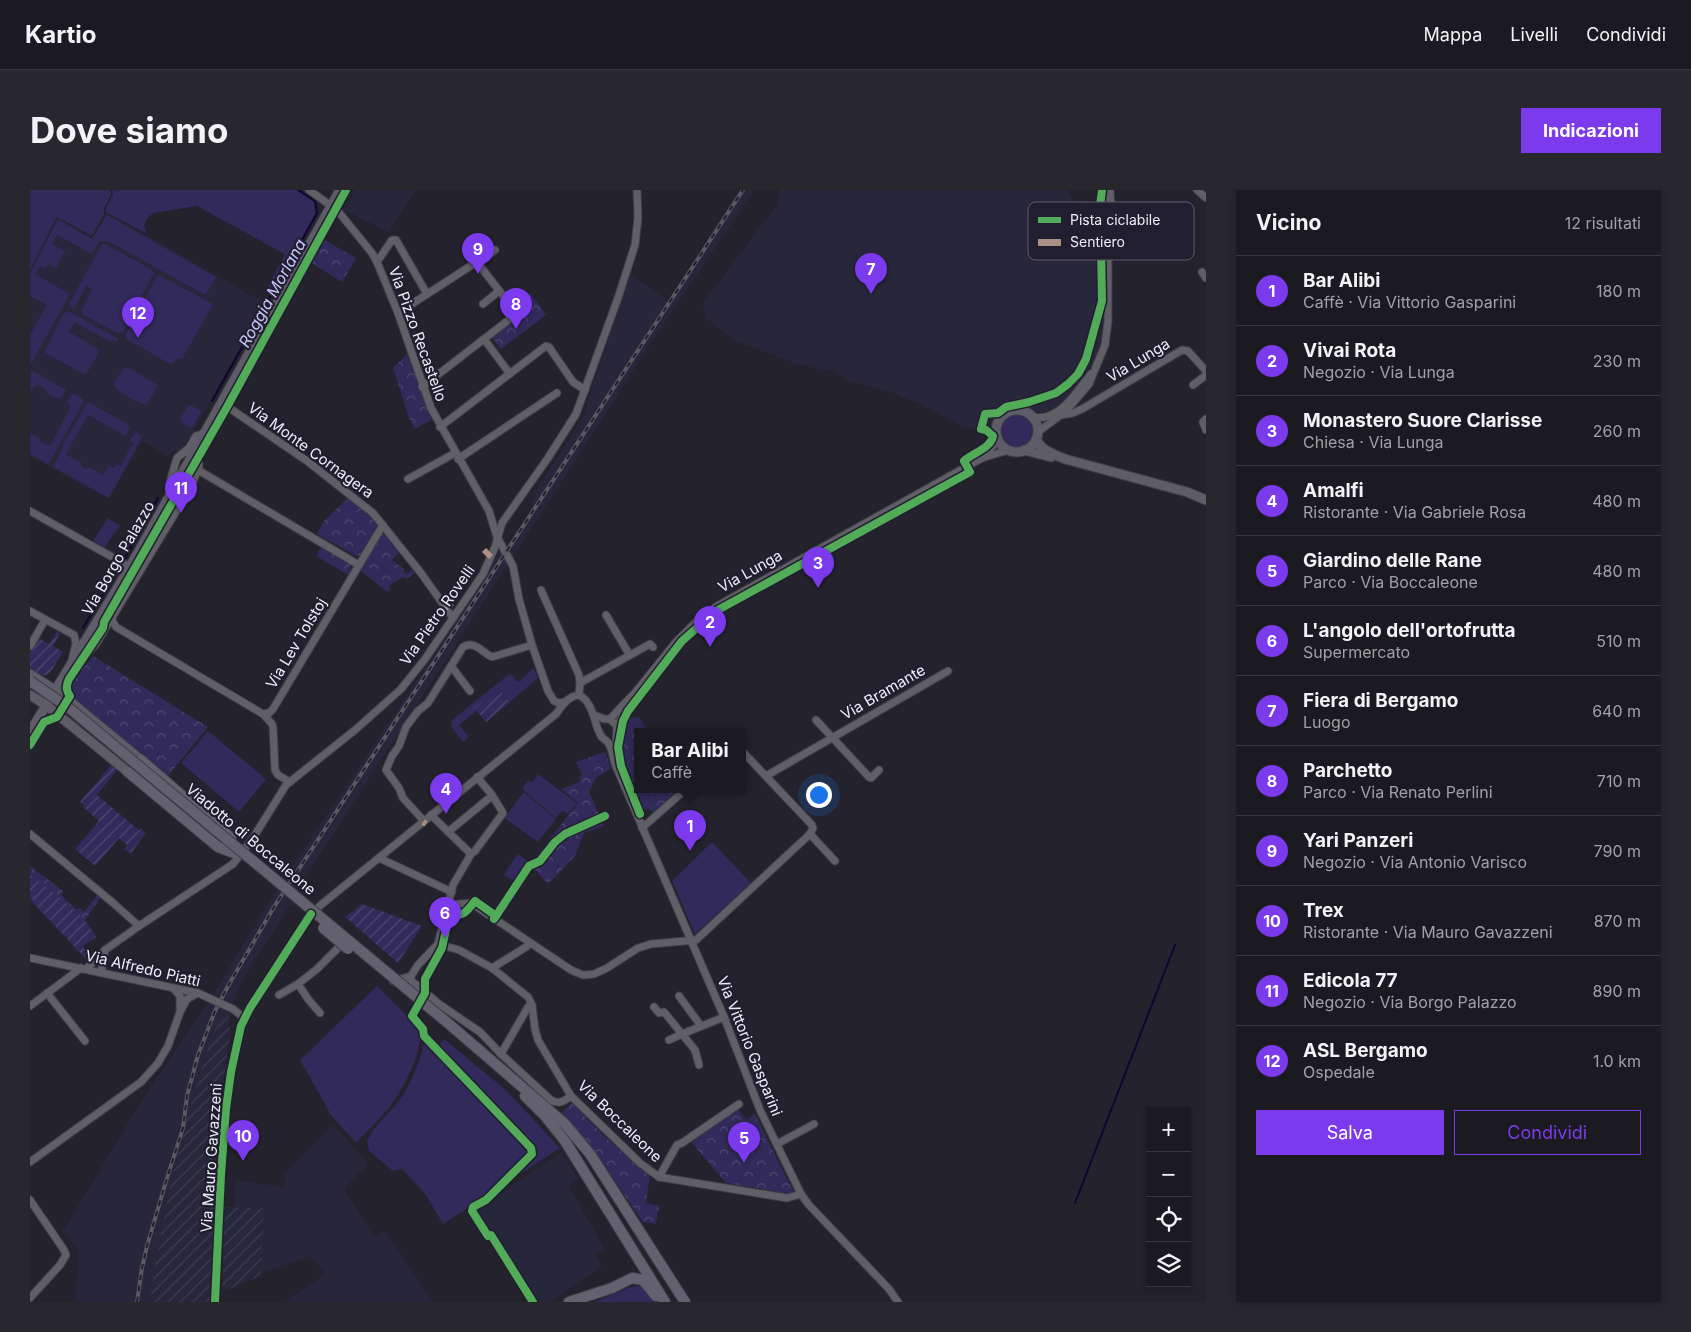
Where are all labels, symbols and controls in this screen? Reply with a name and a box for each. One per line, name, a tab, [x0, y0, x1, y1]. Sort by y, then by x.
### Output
text: Kartio	[25, 20, 96, 49]
text: Mappa	[1424, 24, 1482, 45]
text: Livelli	[1510, 24, 1558, 45]
text: Condividi	[1586, 24, 1666, 45]
button: Indicazioni	[1521, 108, 1661, 153]
text: Dove siamo	[30, 109, 228, 151]
legend	[1028, 202, 1194, 260]
text: Vicino	[1256, 210, 1321, 235]
text: Pista ciclabile	[1070, 211, 1160, 228]
text: 12 risultati	[1565, 213, 1641, 233]
pin: 9	[462, 233, 494, 274]
text: Sentiero	[1070, 233, 1125, 250]
water label: Roggia Morlana	[234, 235, 310, 351]
pin: 7	[855, 253, 887, 294]
street label: Via Pizzo Recastello	[385, 264, 451, 404]
text: Bar Alibi	[1303, 269, 1380, 292]
text: 1	[1269, 281, 1275, 301]
text: 180 m	[1596, 281, 1641, 301]
pin: 8	[500, 288, 532, 329]
text: Caffè · Via Vittorio Gasparini	[1303, 292, 1516, 312]
pin: 12	[122, 297, 154, 338]
street label: Via Lunga	[1103, 334, 1173, 386]
text: Vivai Rota	[1303, 339, 1396, 362]
text: 2	[1267, 351, 1277, 371]
text: 230 m	[1593, 351, 1641, 371]
text: Negozio · Via Lunga	[1303, 362, 1455, 382]
street label: Via Monte Cornagera	[244, 398, 378, 502]
text: Monastero Suore Clarisse	[1303, 409, 1542, 432]
text: 3	[1267, 421, 1277, 441]
text: 260 m	[1593, 421, 1641, 441]
text: Chiesa · Via Lunga	[1303, 432, 1444, 452]
pin: 11	[165, 472, 197, 513]
text: Amalfi	[1303, 479, 1364, 502]
text: 4	[1267, 491, 1277, 511]
text: 480 m	[1592, 491, 1641, 511]
street label: Via Borgo Palazzo	[78, 498, 158, 618]
text: Ristorante · Via Gabriele Rosa	[1303, 502, 1526, 522]
street label: Via Lunga	[715, 546, 785, 596]
pin: 3	[802, 547, 834, 588]
text: Giardino delle Rane	[1303, 549, 1482, 572]
street label: Via Pietro Rovelli	[395, 561, 479, 669]
text: 5	[1267, 561, 1277, 581]
text: 480 m	[1592, 561, 1641, 581]
text: Parco · Via Boccaleone	[1303, 572, 1478, 592]
street label: Via Lev Tolstoj	[261, 594, 331, 692]
pin: 2	[694, 606, 726, 647]
text: L'angolo dell'ortofrutta	[1303, 619, 1516, 642]
text: 6	[1267, 631, 1277, 651]
text: 510 m	[1596, 631, 1641, 651]
text: Supermercato	[1303, 642, 1410, 662]
street label: Via Bramante	[837, 660, 929, 724]
text: Fiera di Bergamo	[1303, 689, 1458, 712]
text: 7	[1267, 701, 1277, 721]
text: 640 m	[1592, 701, 1641, 721]
text: Luogo	[1303, 712, 1351, 732]
popup	[634, 728, 746, 793]
text: Bar Alibi	[651, 739, 729, 762]
text: Parchetto	[1303, 759, 1392, 782]
text: Caffè	[651, 762, 692, 782]
text: 8	[1267, 771, 1277, 791]
text: 710 m	[1597, 771, 1641, 791]
pin: 4	[430, 773, 462, 814]
street label: Viadotto di Boccaleone	[182, 779, 320, 899]
your location	[806, 782, 832, 808]
text: Parco · Via Renato Perlini	[1303, 782, 1493, 802]
pin: 1	[674, 810, 706, 851]
text: Yari Panzeri	[1303, 829, 1413, 852]
text: 9	[1267, 841, 1277, 861]
text: 790 m	[1594, 841, 1641, 861]
text: Negozio · Via Antonio Varisco	[1303, 852, 1527, 872]
pin: 6	[429, 897, 461, 938]
text: Trex	[1303, 899, 1344, 922]
text: 10	[1263, 911, 1281, 931]
text: 870 m	[1594, 911, 1641, 931]
text: Ristorante · Via Mauro Gavazzeni	[1303, 922, 1553, 942]
street label: Via Alfredo Piatti	[84, 946, 202, 990]
text: Edicola 77	[1303, 969, 1398, 992]
street label: Via Vittorio Gasparini	[713, 973, 787, 1119]
text: 11	[1265, 981, 1279, 1001]
text: 890 m	[1593, 981, 1641, 1001]
text: Negozio · Via Borgo Palazzo	[1303, 992, 1517, 1012]
text: ASL Bergamo	[1303, 1039, 1428, 1062]
text: 12	[1264, 1051, 1280, 1071]
text: 1.0 km	[1593, 1051, 1641, 1071]
text: Ospedale	[1303, 1062, 1375, 1082]
street label: Via Boccaleone	[574, 1076, 666, 1166]
street label: Via Mauro Gavazzeni	[196, 1083, 226, 1233]
map controls	[1146, 1107, 1191, 1287]
button: +	[1146, 1107, 1191, 1152]
button: Salva	[1256, 1110, 1444, 1155]
button: Condividi	[1454, 1110, 1641, 1155]
pin: 10	[227, 1120, 259, 1161]
pin: 5	[728, 1122, 760, 1163]
button: −	[1146, 1152, 1191, 1197]
button: locate	[1146, 1197, 1191, 1242]
button: layers	[1146, 1242, 1191, 1287]

